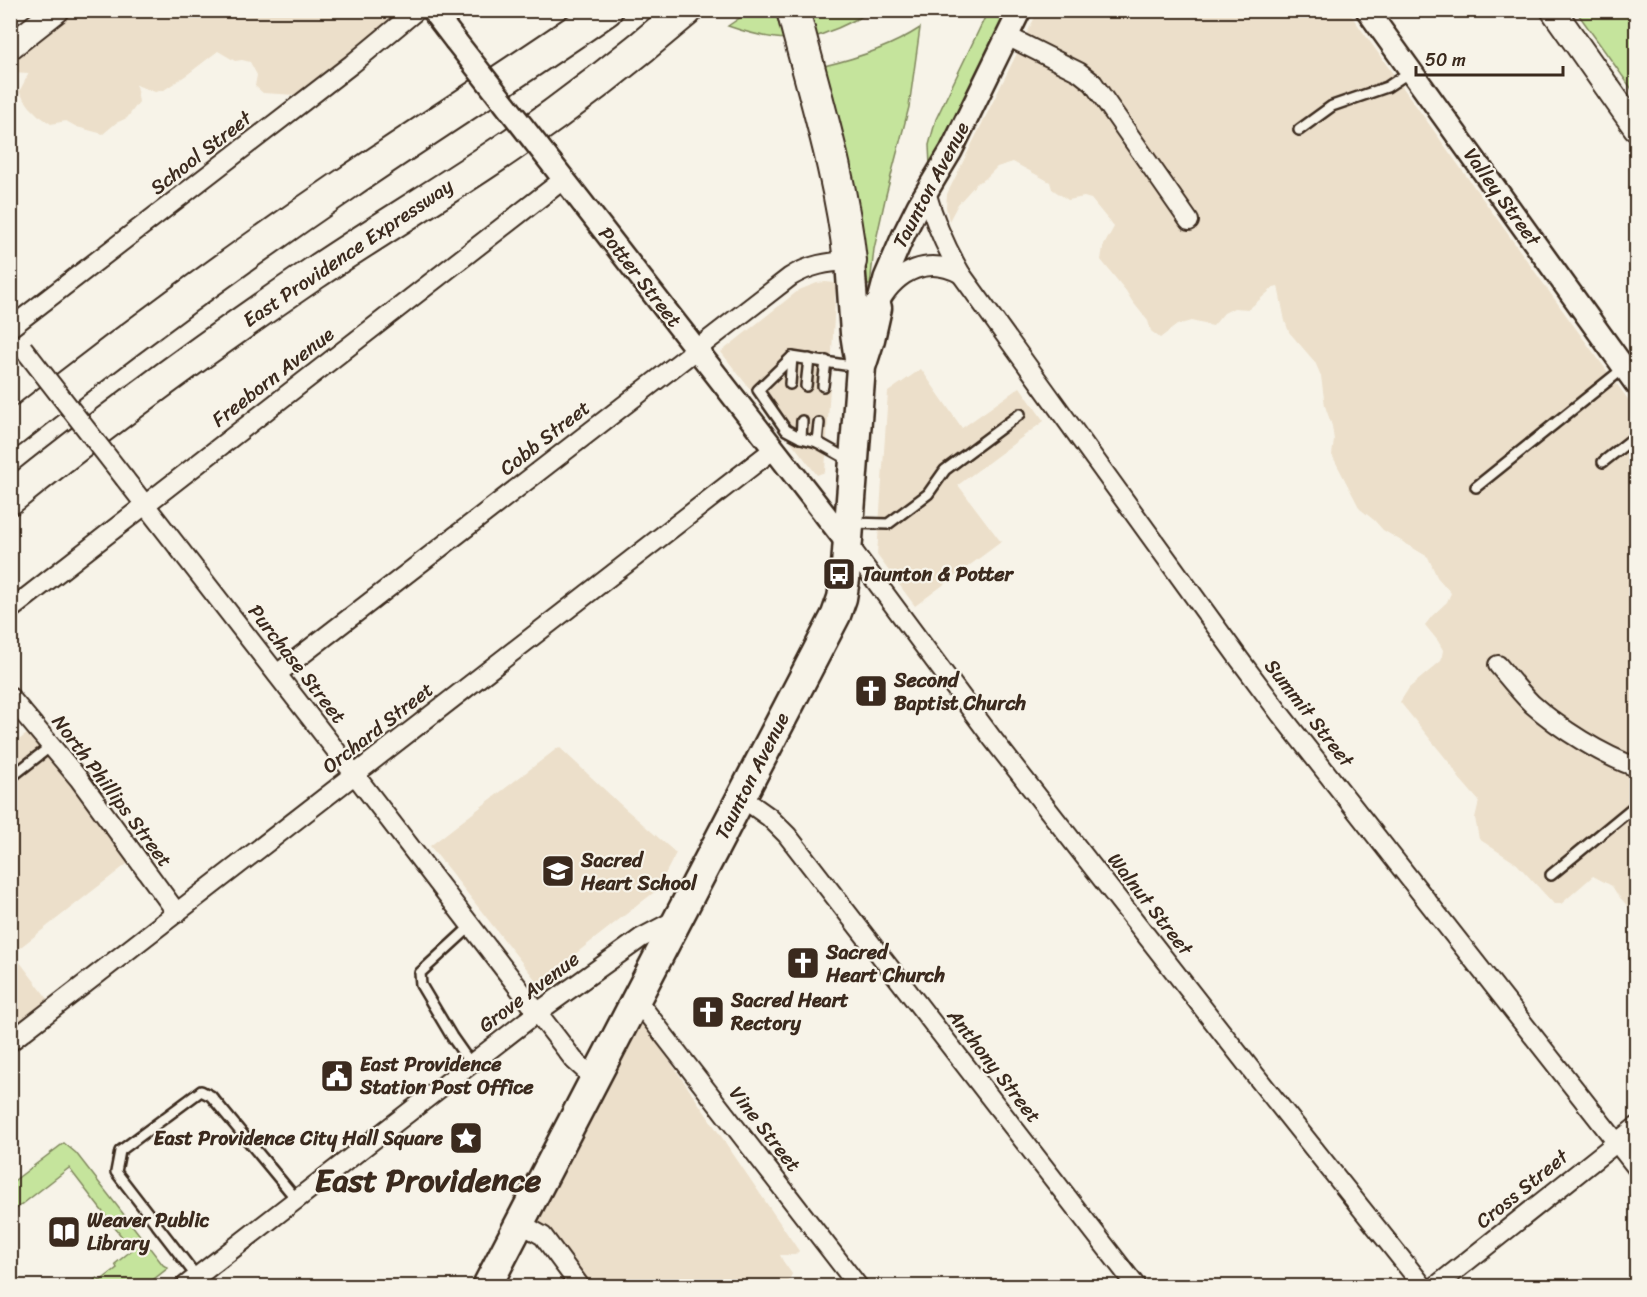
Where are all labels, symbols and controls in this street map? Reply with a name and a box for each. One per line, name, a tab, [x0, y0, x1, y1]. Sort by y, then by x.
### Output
scale bar	[1416, 39, 1563, 77]
text: 50 m	[1425, 44, 1466, 76]
street label: School Street	[142, 101, 260, 204]
street label: Taunton Avenue	[883, 115, 979, 255]
street label: Valley Street	[1454, 140, 1551, 255]
street label: East Providence Expressway	[235, 169, 461, 337]
street label: Potter Street	[589, 219, 691, 336]
street label: Freeborn Avenue	[204, 317, 343, 436]
street label: Cobb Street	[492, 391, 598, 485]
bus stop icon: Taunton & Potter	[821, 556, 857, 592]
place label: Taunton & Potter	[862, 557, 1015, 592]
street label: Purchase Street	[239, 596, 355, 732]
street label: Summit Street	[1255, 651, 1363, 776]
place label: Second Baptist Church	[893, 663, 1026, 721]
street label: Orchard Street	[315, 673, 442, 783]
church icon: Second Baptist Church	[853, 673, 889, 709]
street label: Taunton Avenue	[705, 706, 799, 846]
street label: North Phillips Street	[43, 707, 182, 875]
place label: Sacred Heart School	[580, 843, 698, 901]
street label: Walnut Street	[1098, 845, 1202, 964]
school or university icon: Sacred Heart School	[540, 853, 576, 889]
place label: Sacred Heart Church	[825, 935, 945, 993]
street label: Grove Avenue	[471, 942, 587, 1042]
church icon: Sacred Heart Church	[785, 945, 821, 981]
place label: Sacred Heart Rectory	[730, 983, 849, 1041]
church icon: Sacred Heart Rectory	[690, 994, 726, 1030]
street label: Anthony Street	[937, 1000, 1050, 1131]
place label: East Providence Station Post Office	[359, 1047, 534, 1105]
public building icon: East Providence Station Post Office	[319, 1058, 355, 1094]
street label: Vine Street	[720, 1078, 810, 1180]
place icon: East Providence City Hall Square	[448, 1120, 484, 1156]
place label: East Providence City Hall Square	[154, 1121, 444, 1156]
street label: Cross Street	[1468, 1140, 1577, 1238]
district label: East Providence	[315, 1152, 542, 1209]
place label: Weaver Public Library	[87, 1203, 210, 1261]
library icon: Weaver Public Library	[46, 1214, 82, 1250]

